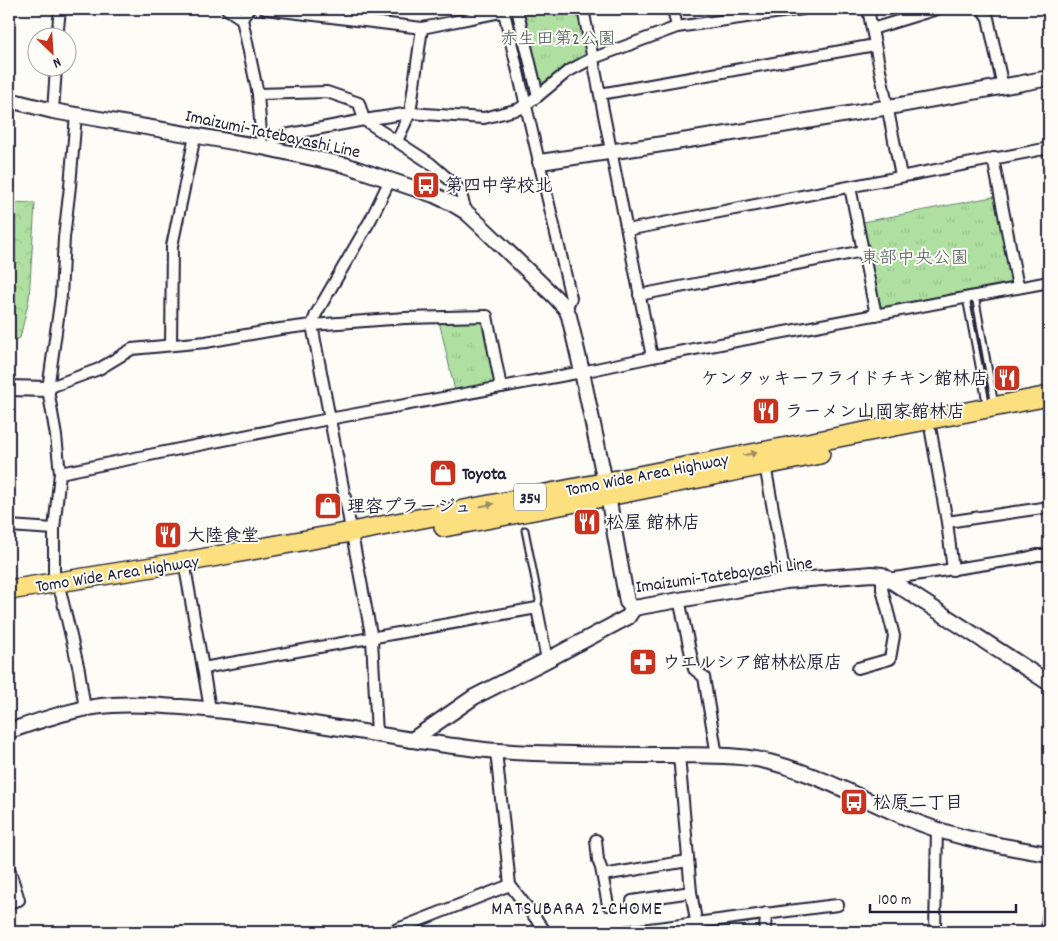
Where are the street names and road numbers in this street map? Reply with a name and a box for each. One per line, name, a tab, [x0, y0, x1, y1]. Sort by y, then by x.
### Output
street label: Imaizumi-Tatebayashi Line	[183, 105, 362, 166]
street label: Tomo Wide Area Highway	[564, 448, 732, 504]
road number: 354	[514, 484, 546, 511]
street label: Tomo Wide Area Highway	[34, 550, 202, 601]
street label: Imaizumi-Tatebayashi Line	[634, 552, 814, 601]

